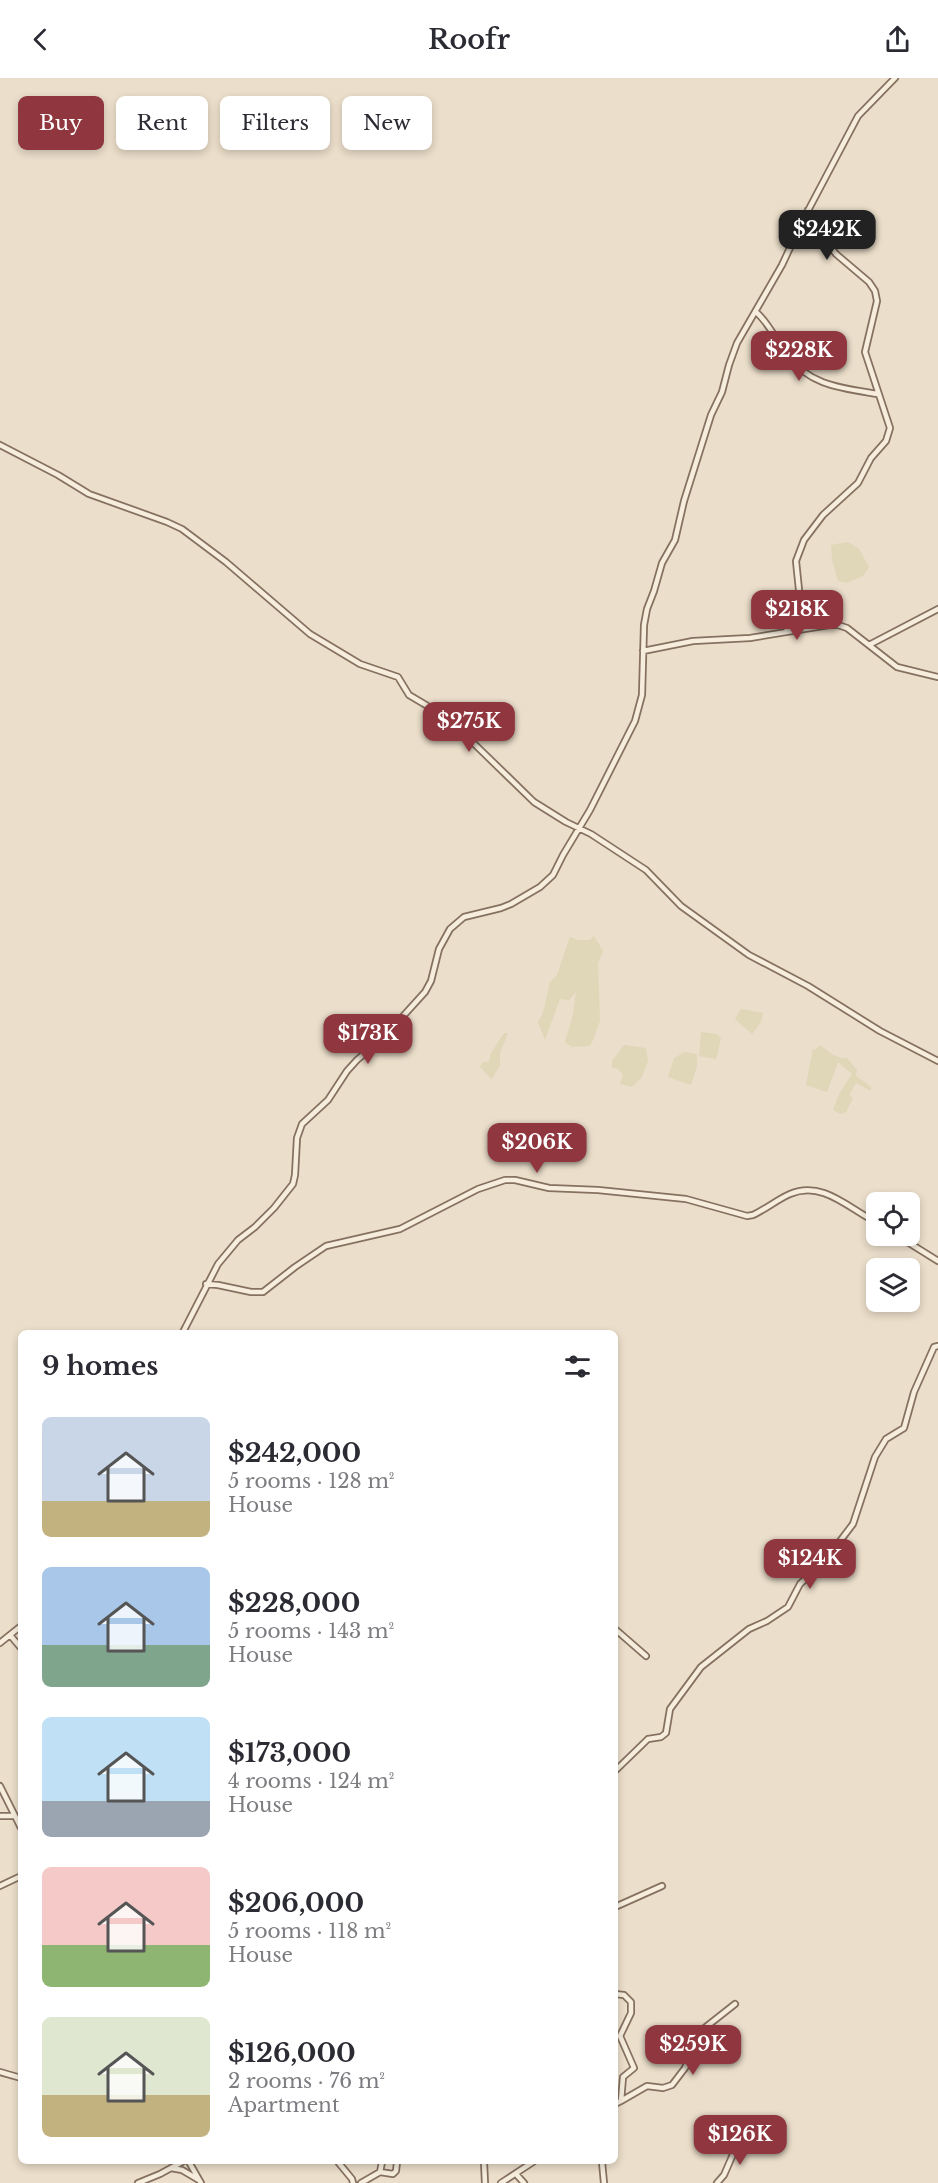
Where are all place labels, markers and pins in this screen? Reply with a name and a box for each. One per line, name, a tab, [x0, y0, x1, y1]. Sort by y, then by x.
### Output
pin: $242K	[785, 210, 869, 261]
pin: $228K	[757, 331, 841, 382]
pin: $218K	[755, 590, 839, 641]
pin: $275K	[427, 702, 511, 753]
pin: $173K	[326, 1014, 410, 1065]
pin: $206K	[495, 1123, 579, 1174]
pin: $124K	[768, 1539, 852, 1590]
pin: $259K	[651, 2025, 735, 2076]
pin: $126K	[698, 2115, 782, 2166]

